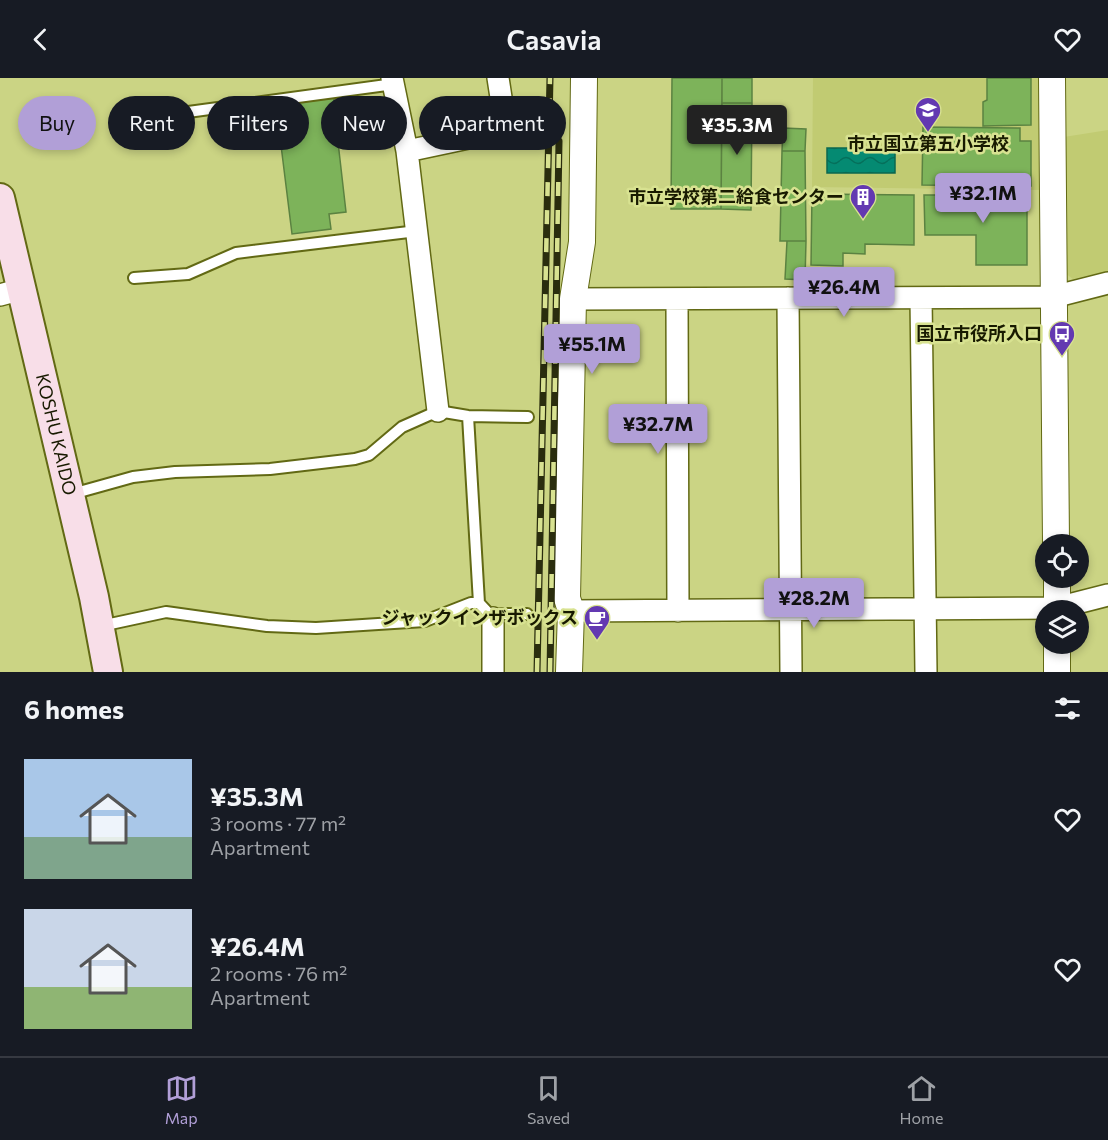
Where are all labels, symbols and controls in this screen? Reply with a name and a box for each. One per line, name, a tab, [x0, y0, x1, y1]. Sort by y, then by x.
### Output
icon: back	[24, 23, 57, 56]
text: Casavia	[506, 23, 602, 56]
icon: heart	[1051, 23, 1084, 56]
school or university icon: 市立国立第五小学校	[913, 95, 943, 133]
chip: Buy	[18, 96, 96, 150]
chip: Rent	[108, 96, 195, 150]
chip: Filters	[207, 96, 309, 150]
chip: New	[321, 96, 407, 150]
chip: Apartment	[419, 96, 566, 150]
pin: ¥35.3M	[688, 105, 786, 156]
text: ¥35.3M	[701, 112, 773, 136]
place label: 市立国立第五小学校	[847, 132, 1009, 154]
pin: ¥32.1M	[934, 173, 1032, 224]
text: ¥32.1M	[949, 180, 1017, 204]
building icon: 市立学校第二給食センター	[848, 182, 878, 220]
place label: 市立学校第二給食センター	[628, 185, 844, 207]
pin: ¥26.4M	[795, 267, 893, 318]
text: ¥26.4M	[808, 274, 880, 298]
bus stop icon: 国立市役所入口	[1047, 319, 1077, 357]
place label: 国立市役所入口	[916, 322, 1042, 344]
pin: ¥55.1M	[543, 324, 641, 375]
text: ¥55.1M	[558, 331, 626, 355]
street label: KOSHU KAIDO	[32, 371, 82, 497]
pin: ¥32.7M	[609, 404, 707, 455]
text: ¥32.7M	[622, 411, 694, 435]
map controls	[1035, 534, 1089, 654]
button: locate	[1035, 534, 1089, 588]
pin: ¥28.2M	[765, 578, 863, 629]
text: ¥28.2M	[778, 585, 850, 609]
button: layers	[1035, 600, 1089, 654]
cafe icon: ジャックインザボックス	[582, 603, 612, 641]
place label: ジャックインザボックス	[381, 606, 578, 628]
icon: filters	[1051, 692, 1084, 725]
text: 6 homes	[24, 693, 124, 724]
text: ¥35.3M	[210, 780, 304, 811]
icon: home	[72, 783, 144, 855]
icon: heart	[1051, 803, 1084, 836]
text: 3 rooms · 77 m²	[210, 811, 346, 835]
text: Apartment	[210, 835, 310, 859]
text: ¥26.4M	[210, 930, 305, 961]
icon: home	[72, 933, 144, 1005]
icon: heart	[1051, 953, 1084, 986]
text: 2 rooms · 76 m²	[210, 961, 347, 985]
text: Apartment	[210, 985, 310, 1009]
tab: Map	[165, 1072, 198, 1127]
tab: Saved	[527, 1072, 570, 1127]
tab: Home	[899, 1072, 943, 1127]

